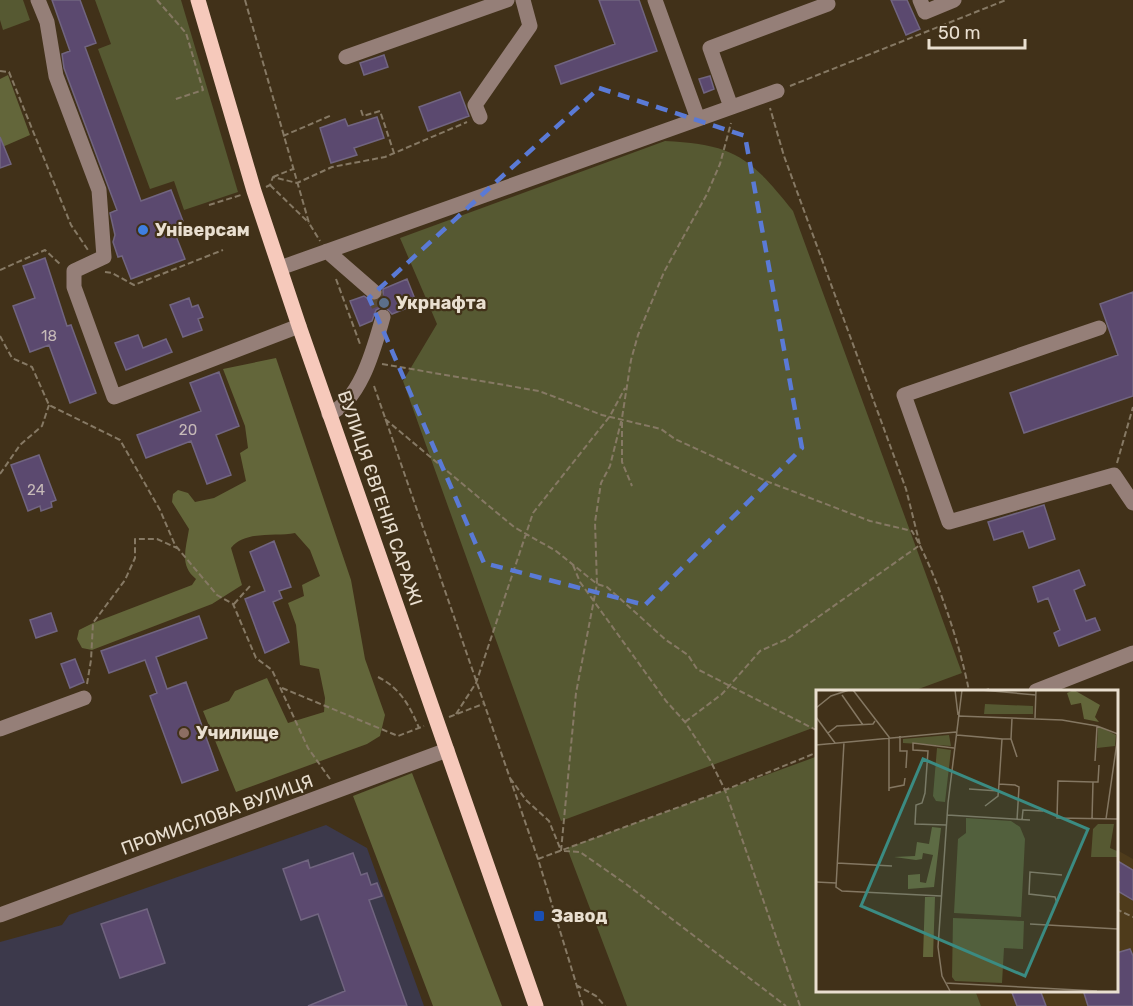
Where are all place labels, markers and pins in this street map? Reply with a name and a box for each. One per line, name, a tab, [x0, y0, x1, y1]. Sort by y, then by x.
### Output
place label: Універсам	[155, 219, 250, 241]
marker: Універсам	[136, 223, 150, 237]
place label: Укрнафта	[396, 292, 486, 314]
marker: Укрнафта	[377, 296, 391, 310]
place label: Училище	[196, 722, 279, 744]
marker: Училище	[177, 726, 191, 740]
place label: Завод	[551, 905, 608, 927]
marker: Завод	[532, 909, 546, 923]

